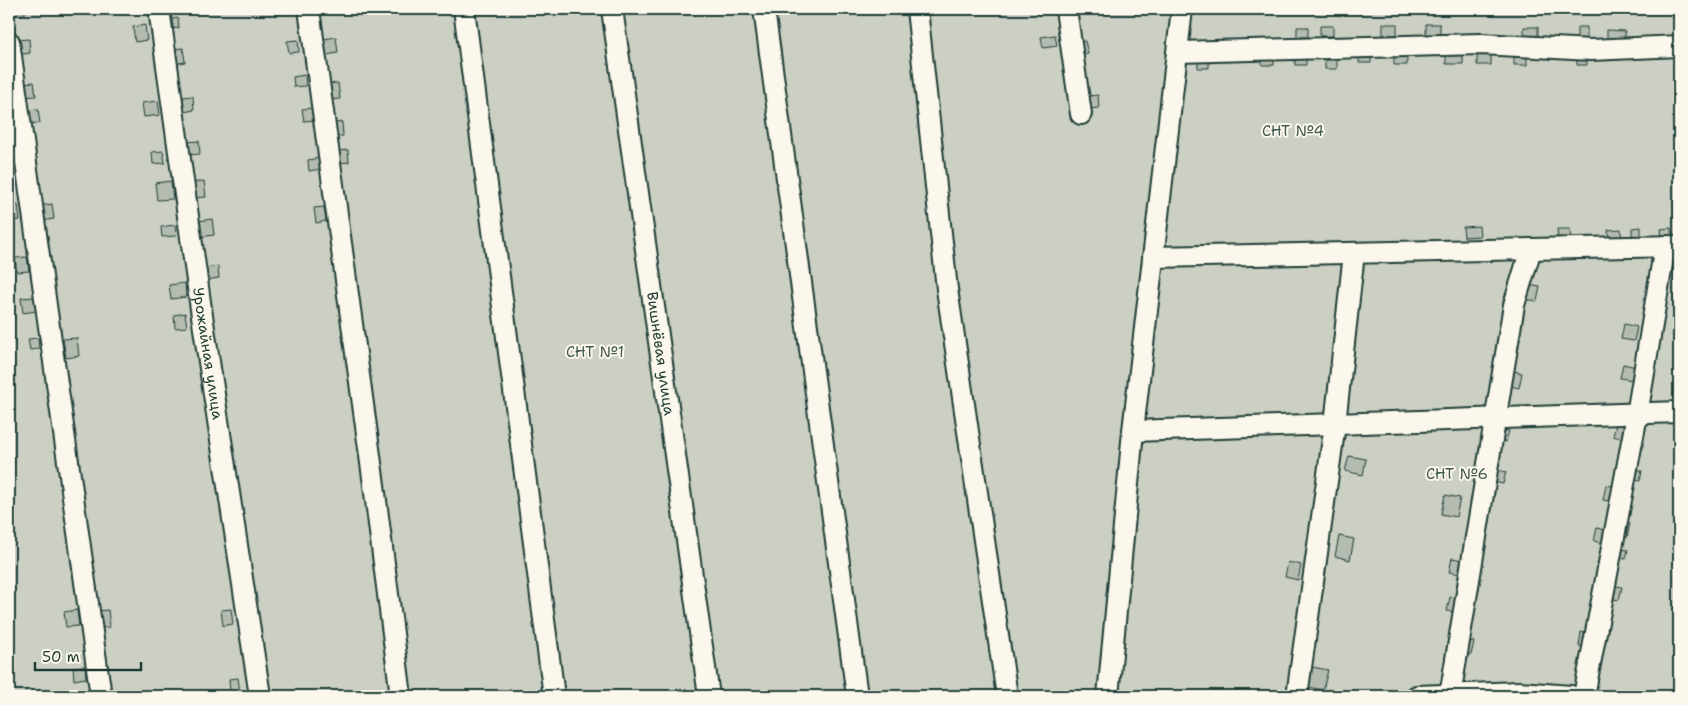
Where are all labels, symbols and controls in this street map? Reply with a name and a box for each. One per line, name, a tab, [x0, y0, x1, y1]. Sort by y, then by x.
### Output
park label: СНТ №4	[1262, 121, 1324, 141]
street label: Урожайная улица	[188, 286, 228, 422]
street label: Вишнёвая улица	[642, 290, 679, 417]
park label: СНТ №1	[566, 342, 624, 362]
park label: СНТ №6	[1426, 464, 1488, 484]
scale bar	[35, 640, 141, 672]
text: 50 m	[42, 647, 80, 667]

